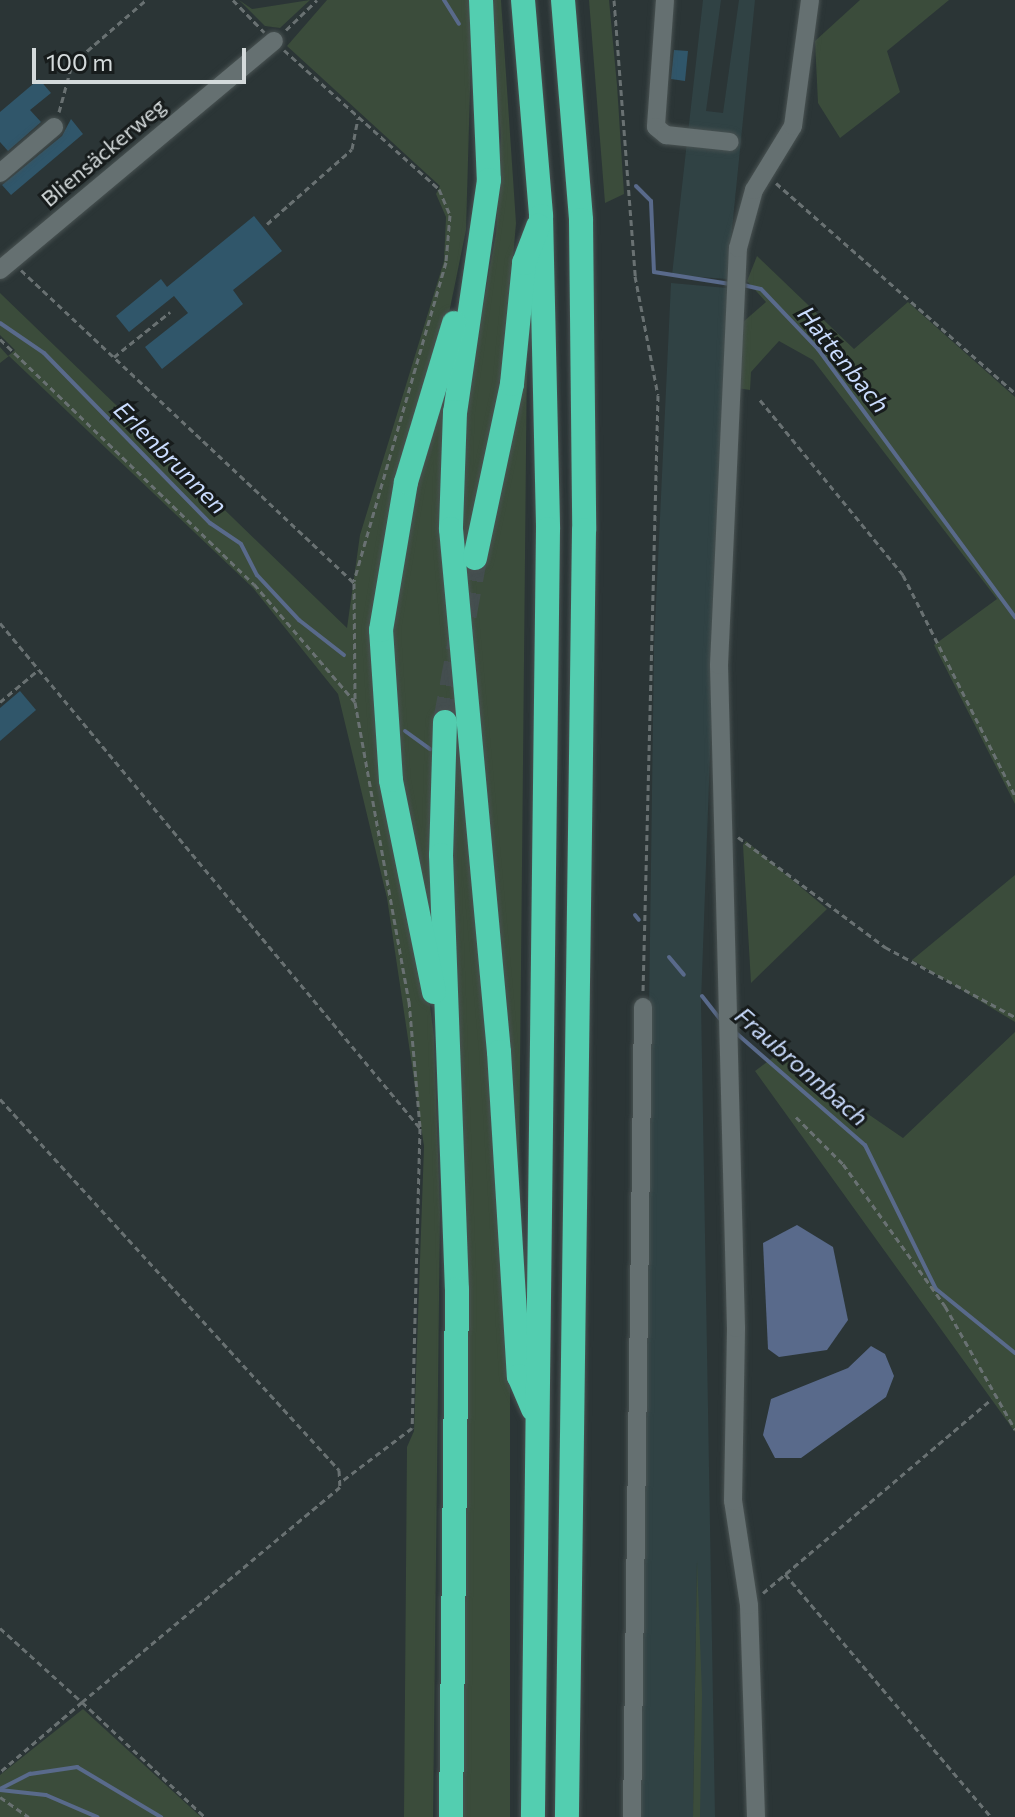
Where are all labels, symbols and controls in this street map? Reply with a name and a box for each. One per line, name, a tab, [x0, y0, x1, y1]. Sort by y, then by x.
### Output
scale bar	[36, 32, 250, 82]
text: 100 m	[46, 47, 113, 76]
street label: Bliensäckerweg	[35, 92, 171, 212]
water label: Hattenbach	[792, 300, 896, 418]
water label: Erlenbrunnen	[109, 395, 233, 519]
water label: Fraubronnbach	[730, 1001, 874, 1131]

